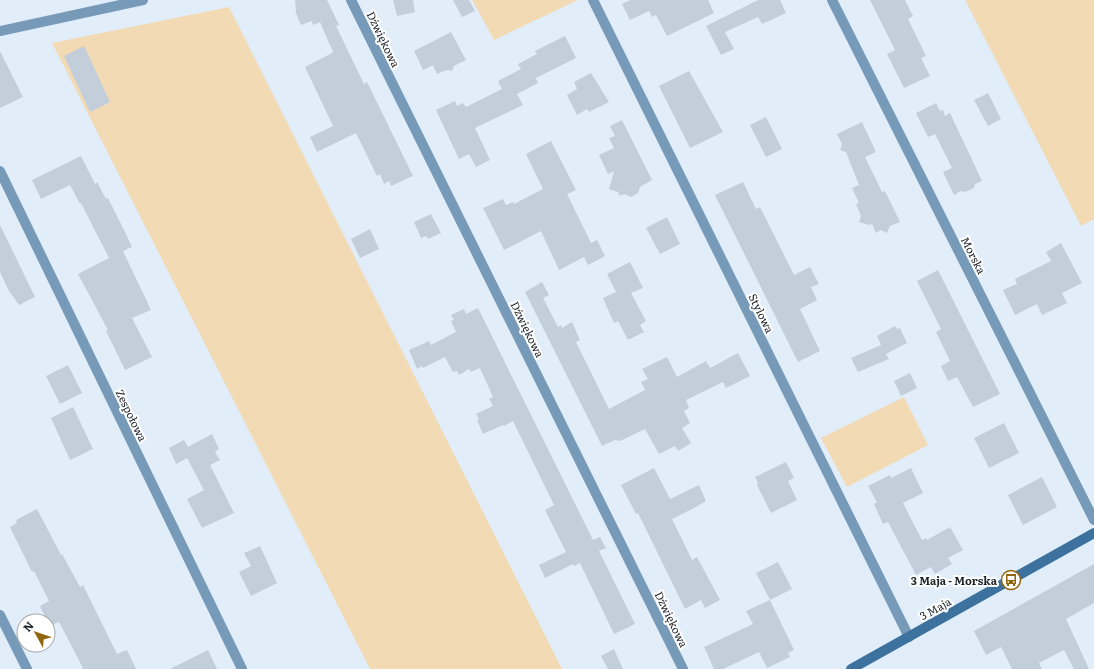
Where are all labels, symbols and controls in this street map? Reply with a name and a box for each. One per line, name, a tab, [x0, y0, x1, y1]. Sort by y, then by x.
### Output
street label: Dźwiękowa	[364, 8, 405, 70]
street label: Morska	[958, 234, 990, 276]
street label: Stylowa	[746, 291, 778, 335]
street label: Dźwiękowa	[508, 298, 549, 360]
street label: Zespołowa	[113, 386, 152, 444]
bus stop icon: 3 Maja - Morska	[1000, 569, 1022, 591]
place label: 3 Maja - Morska	[911, 572, 998, 588]
street label: Dźwiękowa	[652, 588, 693, 650]
street label: 3 Maja	[916, 593, 954, 623]
north arrow	[16, 613, 56, 653]
text: N	[18, 617, 37, 635]

